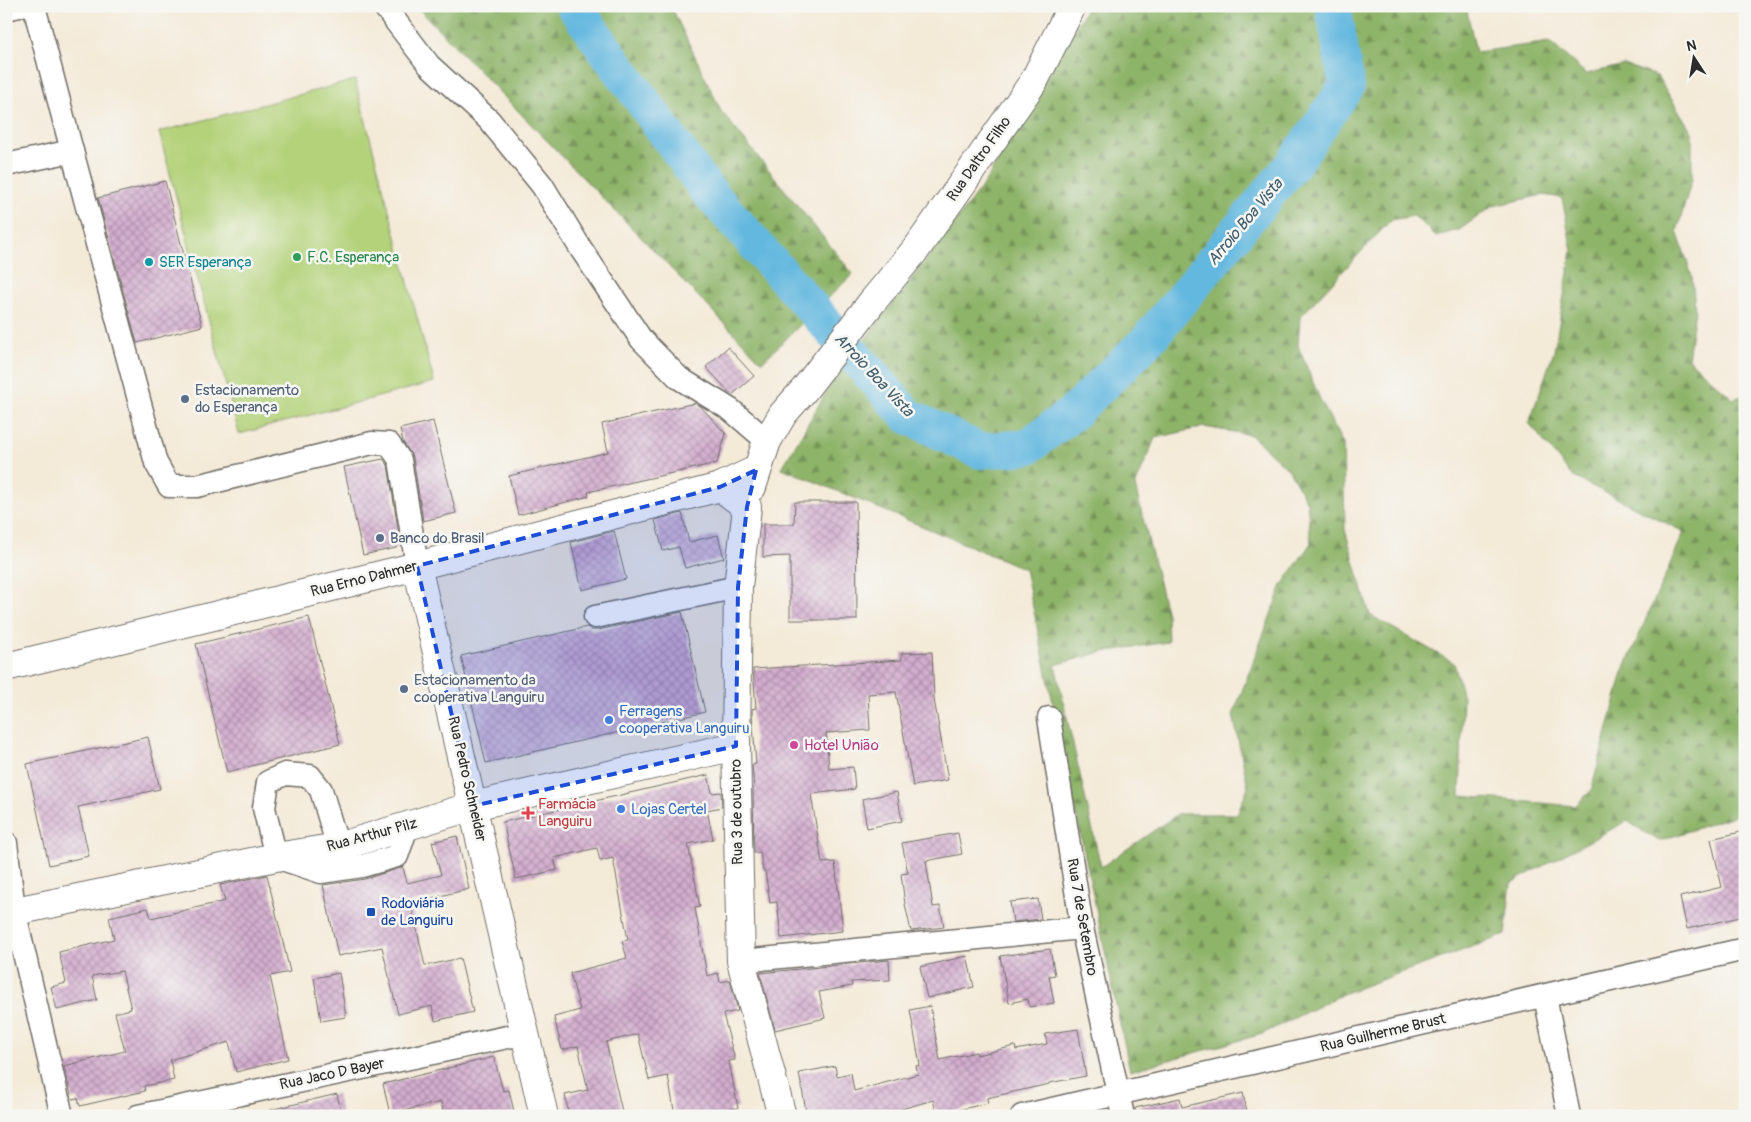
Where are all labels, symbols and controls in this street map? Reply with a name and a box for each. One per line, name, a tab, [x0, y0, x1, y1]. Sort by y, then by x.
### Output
north arrow	[1668, 32, 1718, 82]
text: N	[1685, 36, 1698, 55]
street label: Rua Daltro Filho	[943, 113, 1015, 205]
water label: Arroio Boa Vista	[1203, 173, 1288, 269]
place label: F.C. Esperança	[307, 248, 399, 267]
marker: F.C. Esperança	[291, 251, 303, 263]
place label: SER Esperança	[159, 253, 252, 272]
marker: SER Esperança	[143, 256, 155, 268]
water label: Arroio Boa Vista	[830, 329, 919, 422]
place label: Estacionamento do Esperança	[195, 381, 299, 417]
marker: Estacionamento do Esperança	[179, 393, 191, 405]
place label: Banco do Brasil	[390, 529, 485, 548]
marker: Banco do Brasil	[374, 532, 386, 544]
street label: Rua Erno Dahmer	[309, 556, 420, 601]
place label: Estacionamento da cooperativa Languiru	[414, 671, 545, 707]
marker: Estacionamento da cooperativa Languiru	[398, 683, 410, 695]
place label: Ferragens cooperativa Languiru	[619, 702, 750, 738]
street label: Rua Pedro Schneider	[443, 714, 491, 844]
marker: Ferragens cooperativa Languiru	[603, 714, 615, 726]
place label: Hotel União	[804, 736, 879, 755]
marker: Hotel União	[788, 739, 800, 751]
street label: Rua 3 de outubro	[727, 759, 747, 865]
place label: Farmácia Languiru	[538, 795, 596, 831]
place label: Lojas Certel	[631, 800, 707, 819]
marker: Lojas Certel	[615, 803, 627, 815]
marker: Farmácia Languiru	[522, 807, 534, 819]
street label: Rua Arthur Pilz	[325, 814, 420, 856]
street label: Rua 7 de Setembro	[1062, 857, 1102, 977]
place label: Rodoviária de Languiru	[381, 894, 453, 930]
marker: Rodoviária de Languiru	[365, 906, 377, 918]
street label: Rua Guilherme Brust	[1318, 1009, 1448, 1057]
street label: Rua Jaco D Bayer	[278, 1053, 387, 1094]

